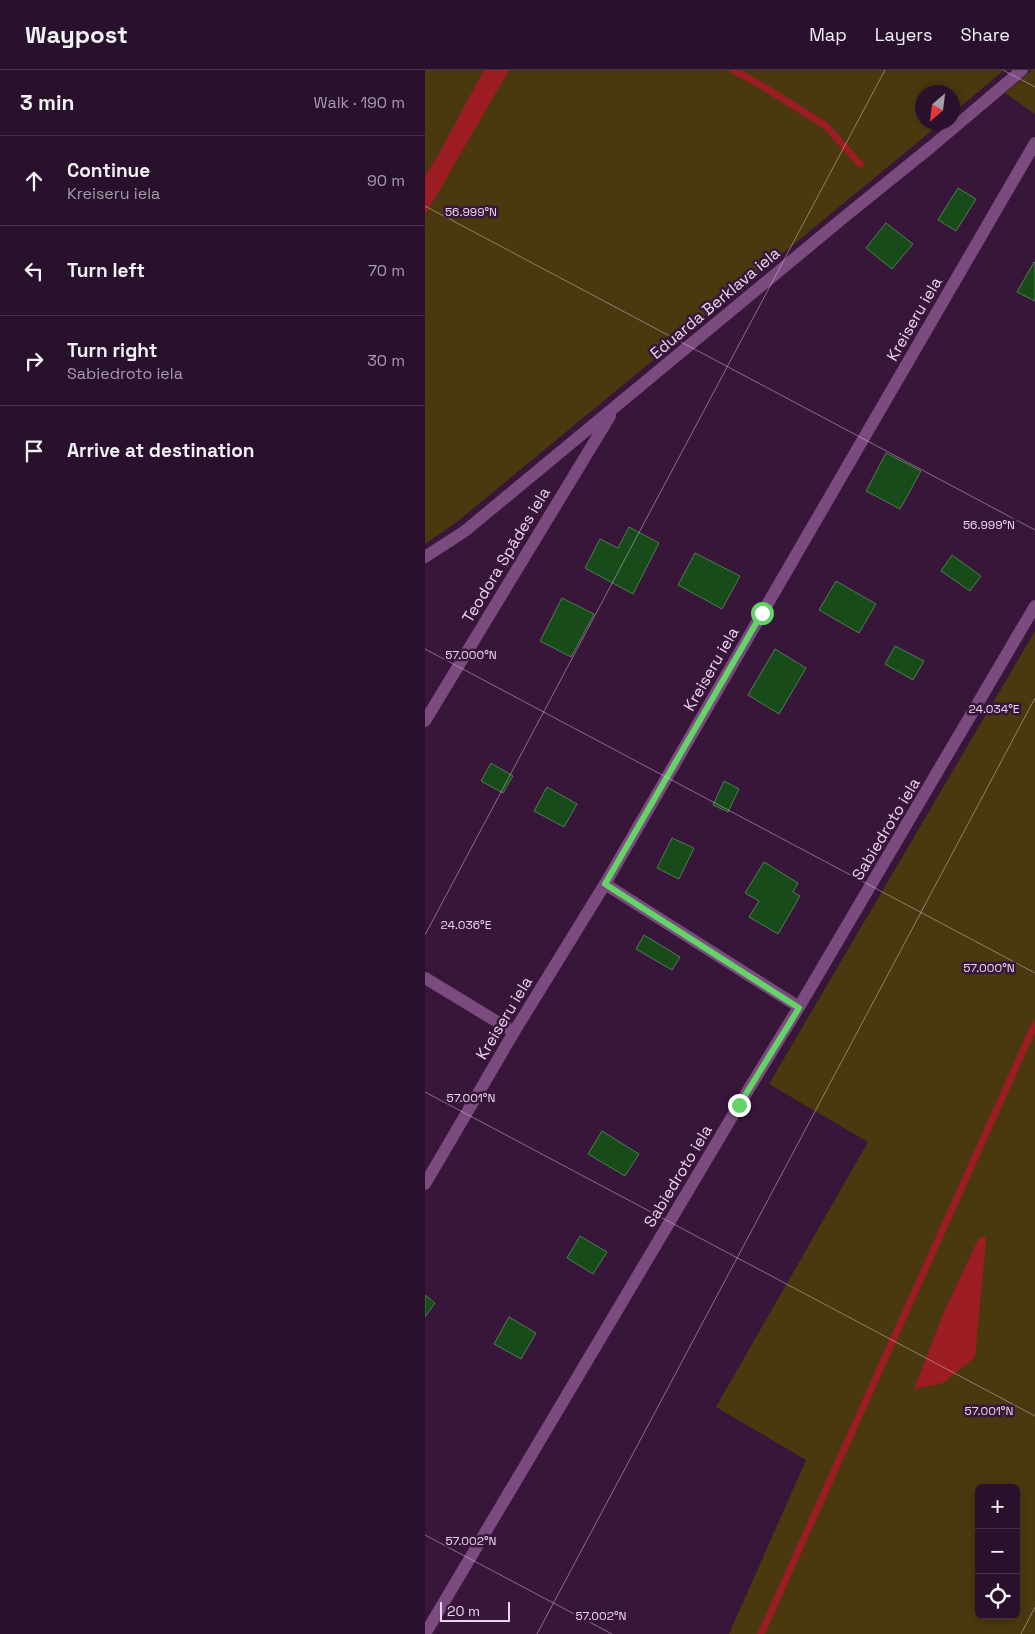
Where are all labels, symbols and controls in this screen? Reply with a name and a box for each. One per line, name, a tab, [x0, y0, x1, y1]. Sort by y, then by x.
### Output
text: Waypost	[25, 19, 128, 50]
text: Map	[809, 23, 847, 46]
text: Layers	[875, 23, 932, 46]
text: Share	[960, 23, 1010, 46]
north arrow	[915, 85, 960, 130]
text: 3 min	[20, 89, 75, 116]
text: Walk · 190 m	[314, 92, 405, 113]
text: Continue	[67, 158, 150, 183]
icon: ahead	[20, 167, 48, 195]
text: 90 m	[367, 170, 405, 191]
text: Kreiseru iela	[67, 183, 160, 204]
text: 56.999°N	[445, 204, 497, 220]
street label: Eduarda Berklava iela	[646, 242, 784, 364]
icon: left	[20, 257, 48, 285]
text: Turn left	[67, 258, 145, 283]
text: 70 m	[368, 260, 405, 281]
street label: Kreiseru iela	[882, 273, 946, 365]
text: Turn right	[67, 338, 157, 363]
icon: right	[20, 347, 48, 375]
text: 30 m	[367, 350, 405, 371]
text: Sabiedroto iela	[67, 363, 183, 384]
icon: arrive	[20, 437, 48, 465]
text: Arrive at destination	[67, 438, 255, 463]
street label: Teodora Spādes iela	[457, 483, 555, 627]
text: 56.999°N	[963, 517, 1015, 533]
route start	[751, 602, 774, 625]
street label: Kreiseru iela	[679, 623, 743, 715]
text: 57.000°N	[445, 647, 497, 663]
text: 24.034°E	[969, 701, 1020, 717]
street label: Sabiedroto iela	[847, 774, 925, 884]
text: 24.036°E	[441, 917, 492, 933]
text: 57.000°N	[963, 960, 1015, 976]
street label: Kreiseru iela	[471, 973, 537, 1063]
text: 57.001°N	[447, 1090, 495, 1106]
route end	[728, 1094, 751, 1117]
street label: Sabiedroto iela	[639, 1121, 717, 1231]
text: 57.001°N	[965, 1403, 1013, 1419]
map controls	[975, 1484, 1020, 1619]
button: +	[975, 1484, 1020, 1529]
button: −	[975, 1529, 1020, 1574]
text: 57.002°N	[445, 1533, 497, 1549]
button: locate	[975, 1574, 1020, 1619]
scale bar	[440, 1599, 510, 1622]
text: 20 m	[447, 1602, 480, 1620]
text: 57.002°N	[575, 1608, 627, 1624]

